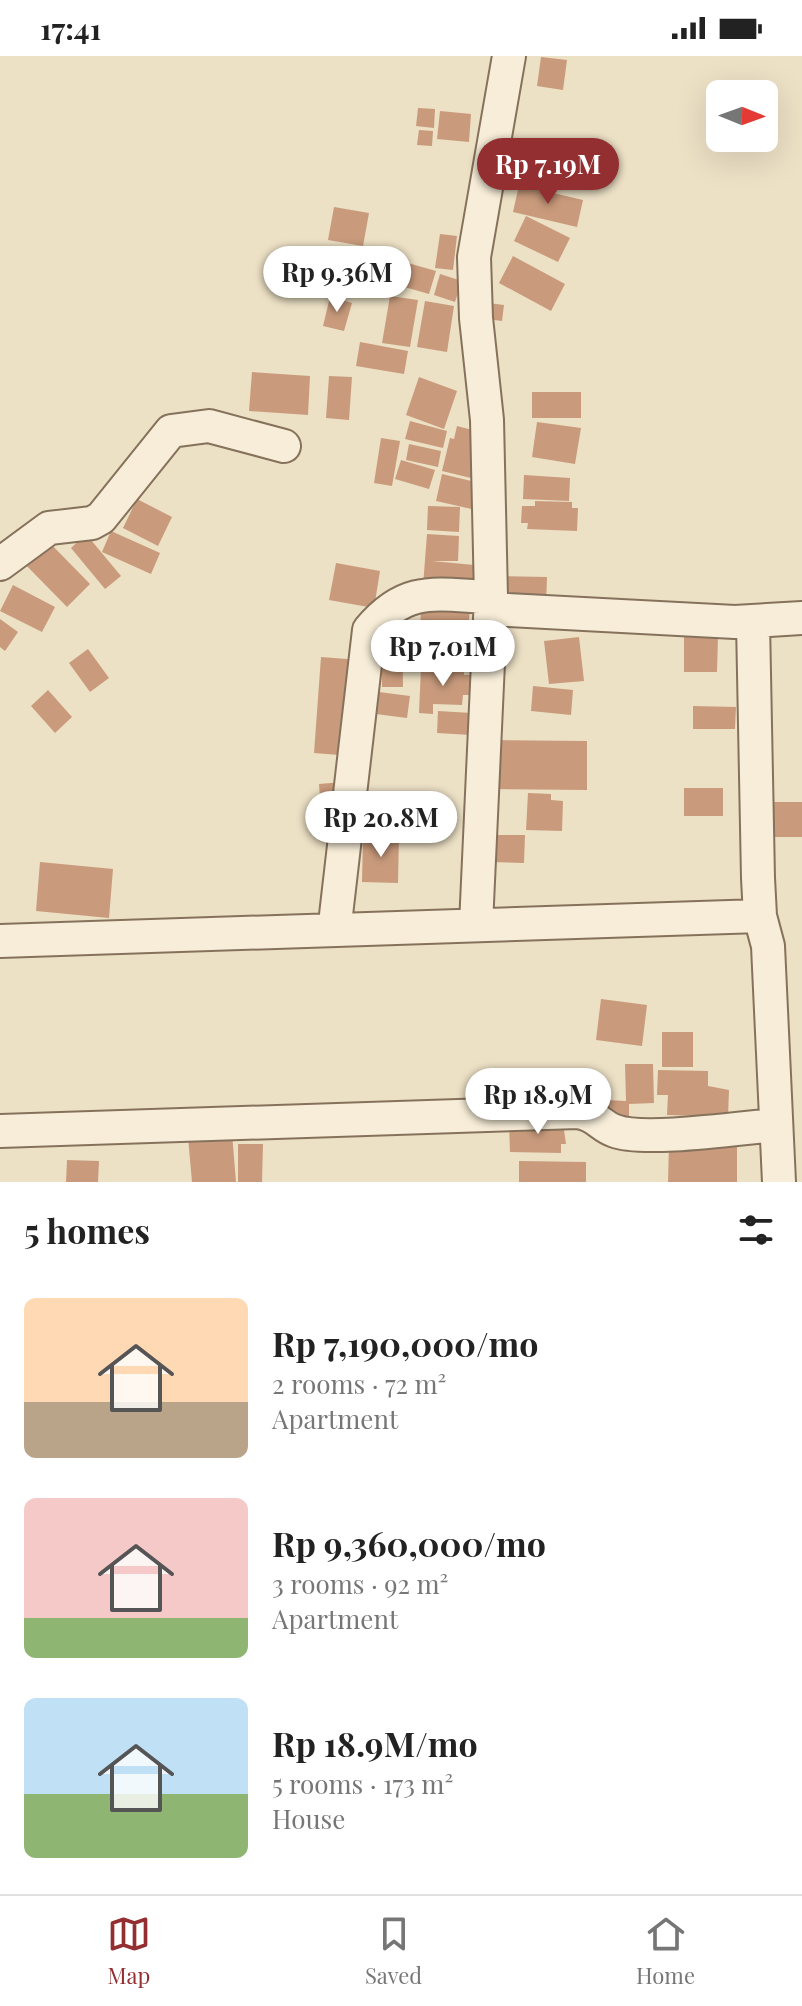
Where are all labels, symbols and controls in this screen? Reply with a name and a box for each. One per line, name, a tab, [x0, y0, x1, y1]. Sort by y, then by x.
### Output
text: 17:41	[40, 8, 101, 48]
north arrow	[706, 80, 778, 152]
map controls	[706, 80, 778, 152]
pin: Rp 7.19M	[465, 138, 631, 206]
text: Rp 7.19M	[495, 146, 601, 181]
pin: Rp 9.36M	[254, 246, 420, 314]
text: Rp 9.36M	[281, 254, 393, 289]
pin: Rp 7.01M	[360, 620, 526, 688]
text: Rp 7.01M	[389, 628, 497, 663]
pin: Rp 20.8M	[298, 791, 464, 859]
text: Rp 20.8M	[323, 799, 439, 834]
pin: Rp 18.9M	[455, 1068, 621, 1136]
text: Rp 18.9M	[483, 1076, 593, 1111]
text: 5 homes	[24, 1207, 150, 1253]
icon: filters	[734, 1208, 778, 1252]
text: Rp 7,190,000/mo	[272, 1320, 539, 1366]
icon: home	[88, 1330, 184, 1426]
text: 2 rooms · 72 m²	[272, 1366, 446, 1401]
text: Apartment	[272, 1401, 398, 1436]
text: Rp 9,360,000/mo	[272, 1520, 546, 1566]
icon: home	[88, 1530, 184, 1626]
text: 3 rooms · 92 m²	[272, 1566, 448, 1601]
text: Apartment	[272, 1601, 398, 1636]
text: Rp 18.9M/mo	[272, 1720, 478, 1766]
icon: home	[88, 1730, 184, 1826]
text: 5 rooms · 173 m²	[272, 1766, 453, 1801]
text: House	[272, 1801, 345, 1836]
tab: Map	[107, 1912, 151, 1990]
tab: Saved	[365, 1912, 422, 1990]
tab: Home	[636, 1912, 695, 1990]

